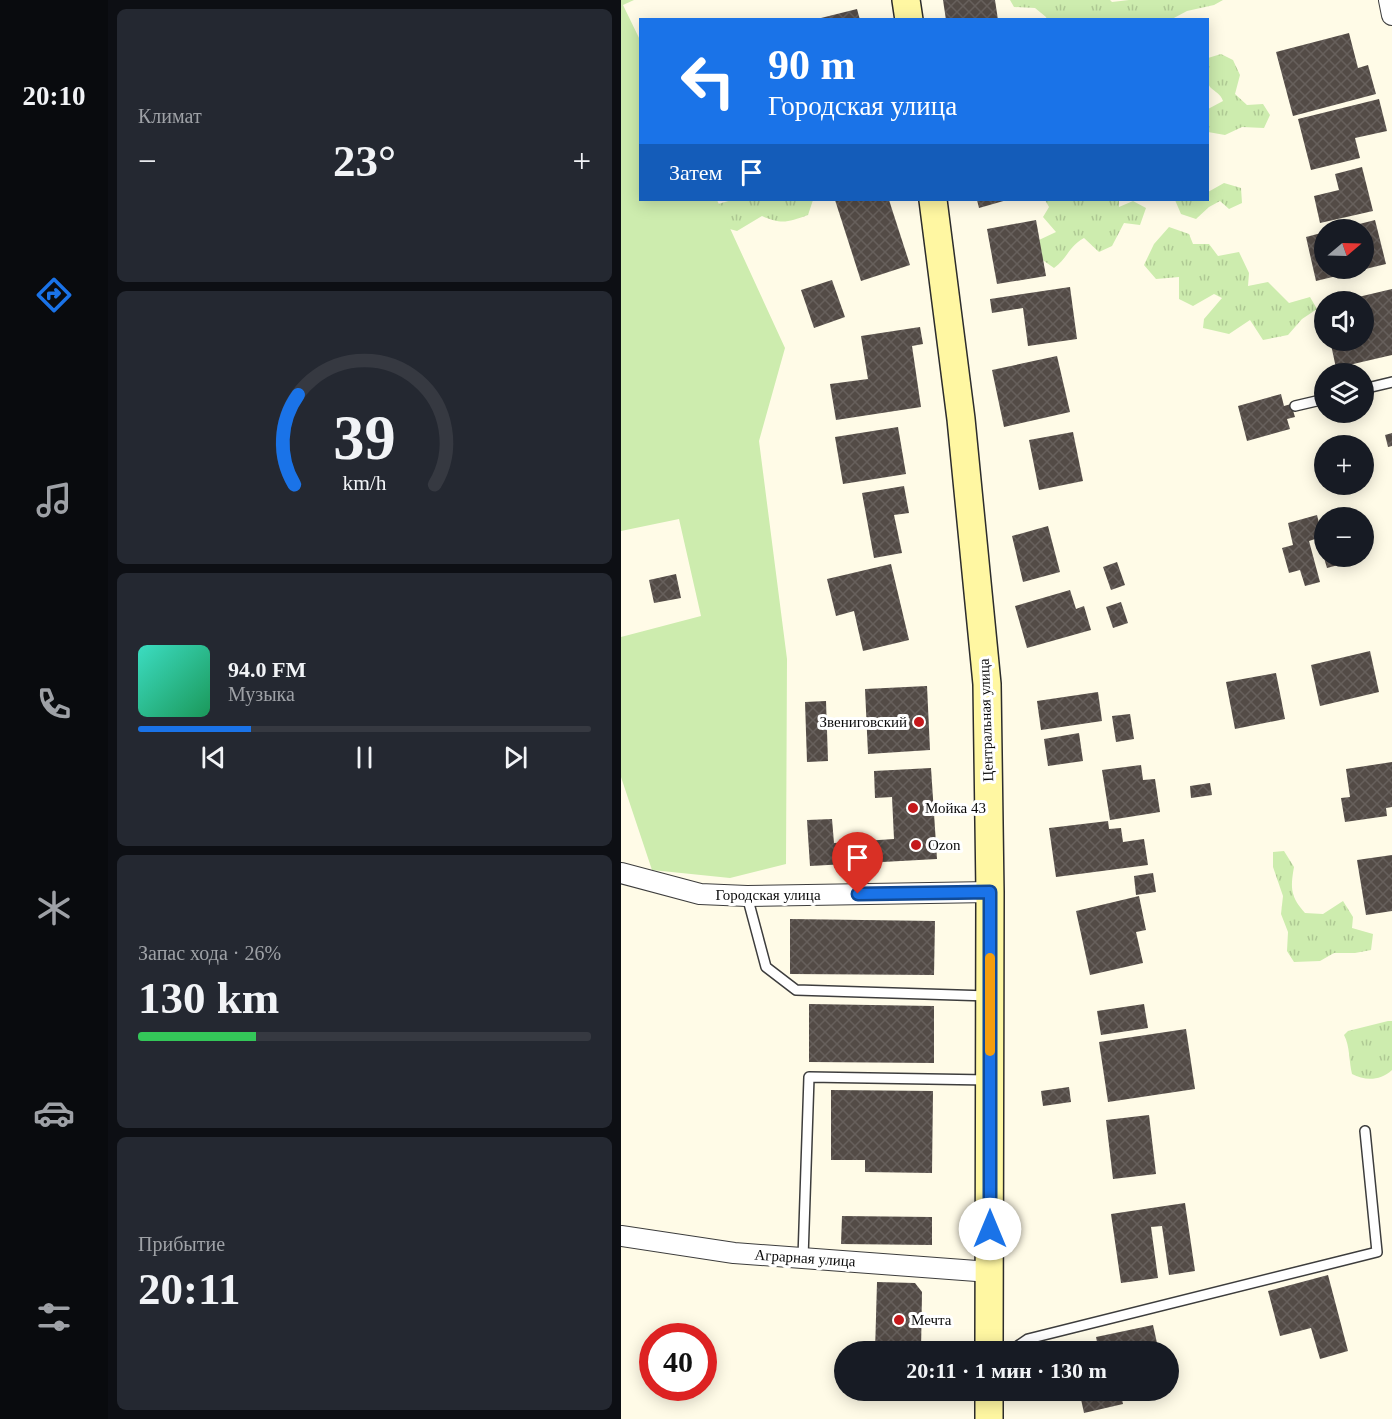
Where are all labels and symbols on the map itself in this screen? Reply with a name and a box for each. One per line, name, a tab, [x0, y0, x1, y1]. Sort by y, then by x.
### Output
north arrow	[1314, 219, 1374, 279]
street label: Центральная улица	[976, 658, 996, 782]
place label: Звениговский	[820, 714, 907, 730]
marker: Звениговский	[912, 715, 926, 729]
place label: Мойка 43	[925, 800, 986, 816]
marker: Мойка 43	[906, 801, 920, 815]
pin	[832, 832, 883, 894]
place label: Ozon	[928, 837, 961, 853]
marker: Ozon	[909, 838, 923, 852]
street label: Городская улица	[715, 887, 821, 903]
position arrow	[958, 1197, 1022, 1261]
street label: Аграрная улица	[754, 1246, 856, 1270]
place label: Мечта	[911, 1312, 952, 1328]
marker: Мечта	[892, 1313, 906, 1327]
speed limit sign: 40	[639, 1323, 717, 1401]

